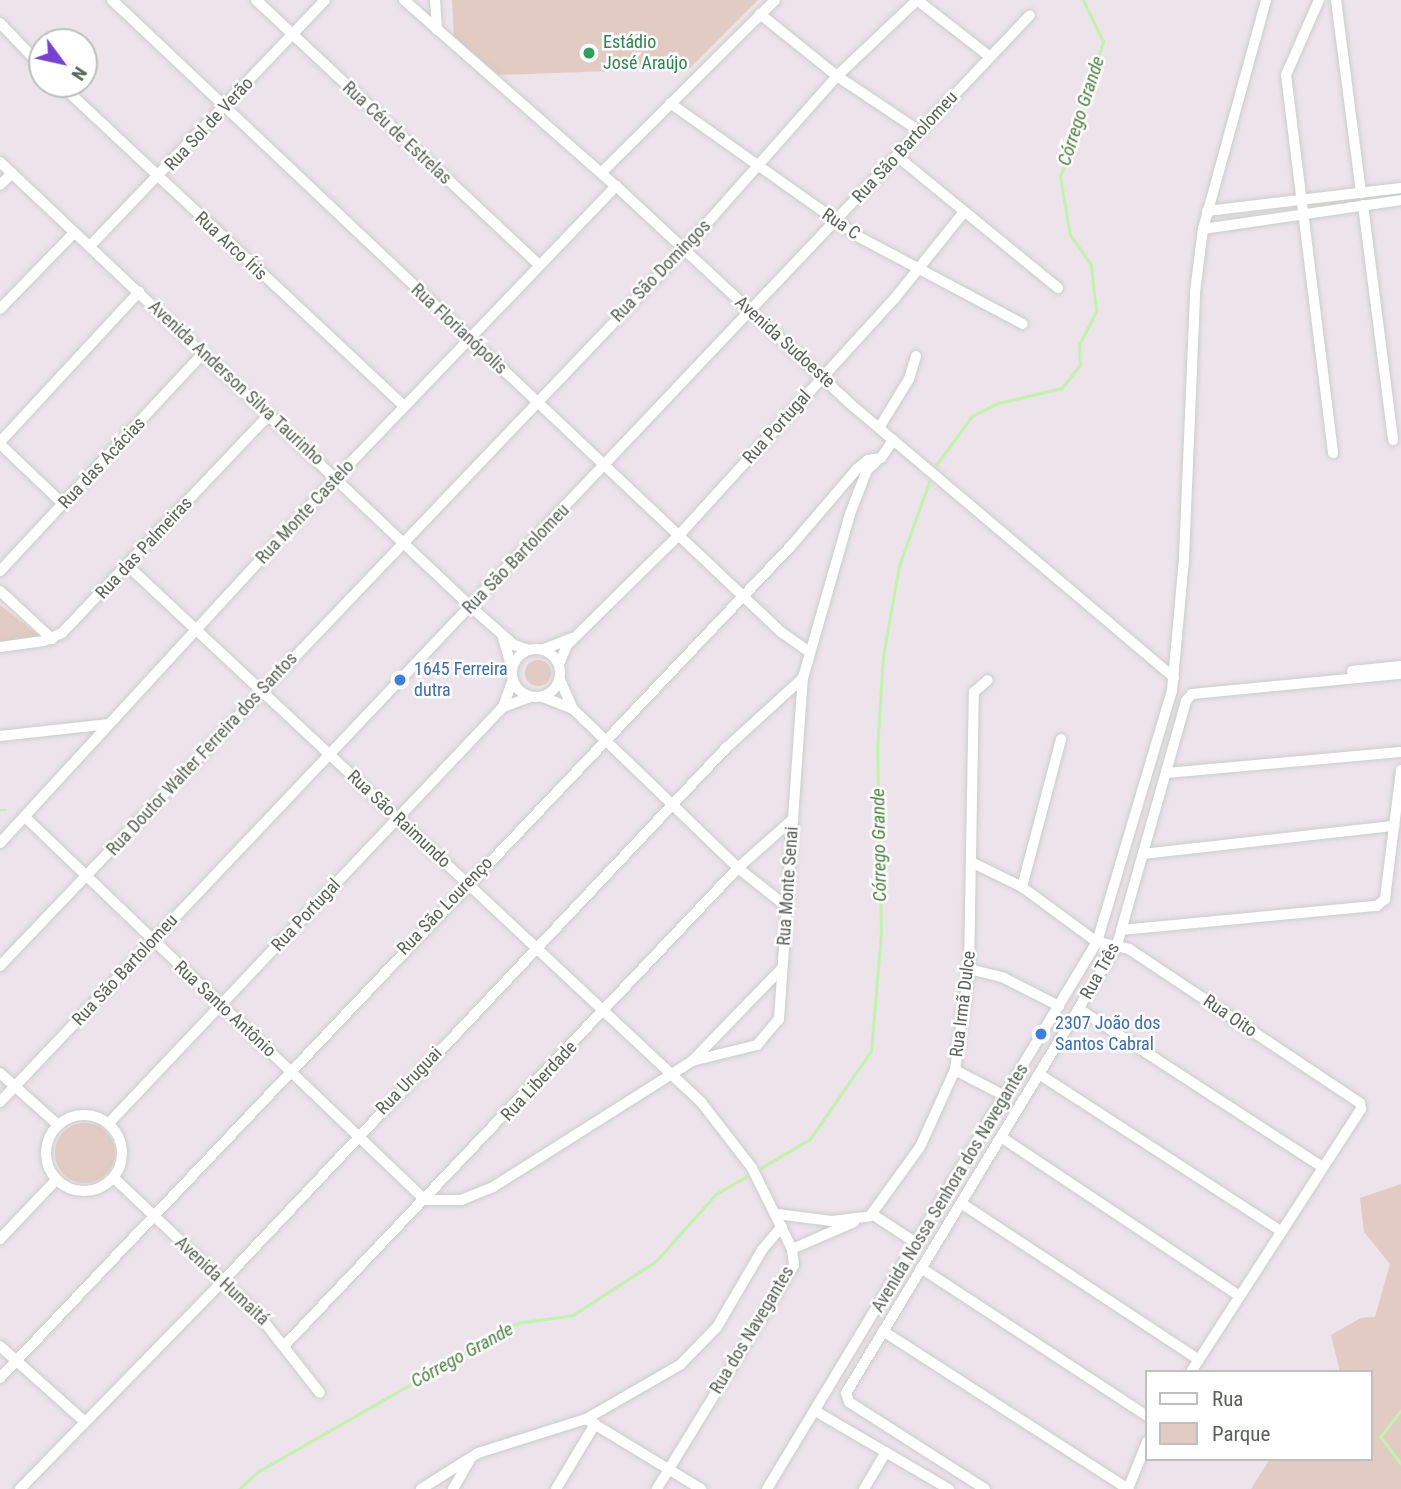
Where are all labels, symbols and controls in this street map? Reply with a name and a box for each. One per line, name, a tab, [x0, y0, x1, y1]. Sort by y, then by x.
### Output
north arrow	[28, 28, 98, 98]
place label: Estádio José Araújo	[603, 32, 687, 74]
marker: Estádio José Araújo	[581, 45, 597, 61]
water label: Córrego Grande	[1053, 53, 1109, 169]
text: N	[67, 62, 92, 85]
street label: Rua Sol de Verão	[160, 73, 258, 175]
street label: Rua Céu de Estrelas	[338, 77, 456, 189]
street label: Rua São Bartolomeu	[848, 87, 962, 207]
street label: Rua C	[818, 204, 864, 244]
street label: Rua Arco Íris	[191, 207, 271, 285]
street label: Rua São Domingos	[607, 215, 715, 327]
street label: Rua Florianópolis	[407, 279, 511, 379]
street label: Avenida Sudoeste	[731, 292, 839, 392]
street label: Avenida Anderson Silva Taurinho	[144, 296, 328, 470]
street label: Rua Portugal	[738, 386, 816, 468]
street label: Rua das Acácias	[54, 413, 150, 513]
street label: Rua Monte Castelo	[251, 456, 359, 568]
street label: Rua das Palmeiras	[91, 493, 197, 603]
street label: Rua São Bartolomeu	[458, 500, 574, 618]
street label: Rua Doutor Walter Ferreira dos Santos	[102, 648, 302, 860]
place label: 1645 Ferreira dutra	[414, 659, 508, 702]
marker: 1645 Ferreira dutra	[392, 672, 408, 688]
street label: Rua São Raimundo	[343, 766, 455, 872]
water label: Córrego Grande	[867, 788, 891, 902]
street label: Rua Monte Senai	[773, 826, 803, 946]
street label: Rua São Lourenço	[393, 852, 497, 960]
street label: Rua Portugal	[267, 874, 345, 956]
street label: Rua São Bartolomeu	[68, 910, 182, 1030]
street label: Rua Três	[1076, 939, 1124, 1003]
street label: Rua Irmã Dulce	[946, 950, 980, 1058]
street label: Rua Santo Antônio	[170, 956, 280, 1062]
street label: Rua Oito	[1199, 990, 1261, 1042]
place label: 2307 João dos Santos Cabral	[1055, 1013, 1160, 1056]
marker: 2307 João dos Santos Cabral	[1033, 1026, 1049, 1042]
street label: Rua Liberdade	[497, 1037, 581, 1125]
street label: Rua Uruguai	[371, 1043, 447, 1119]
street label: Avenida Nossa Senhora dos Navegantes	[867, 1060, 1033, 1316]
street label: Avenida Humaitá	[171, 1232, 273, 1330]
street label: Rua dos Navegantes	[705, 1262, 799, 1398]
water label: Córrego Grande	[407, 1317, 517, 1393]
legend	[1146, 1370, 1373, 1461]
text: Rua	[1212, 1387, 1243, 1411]
text: Parque	[1212, 1422, 1270, 1446]

